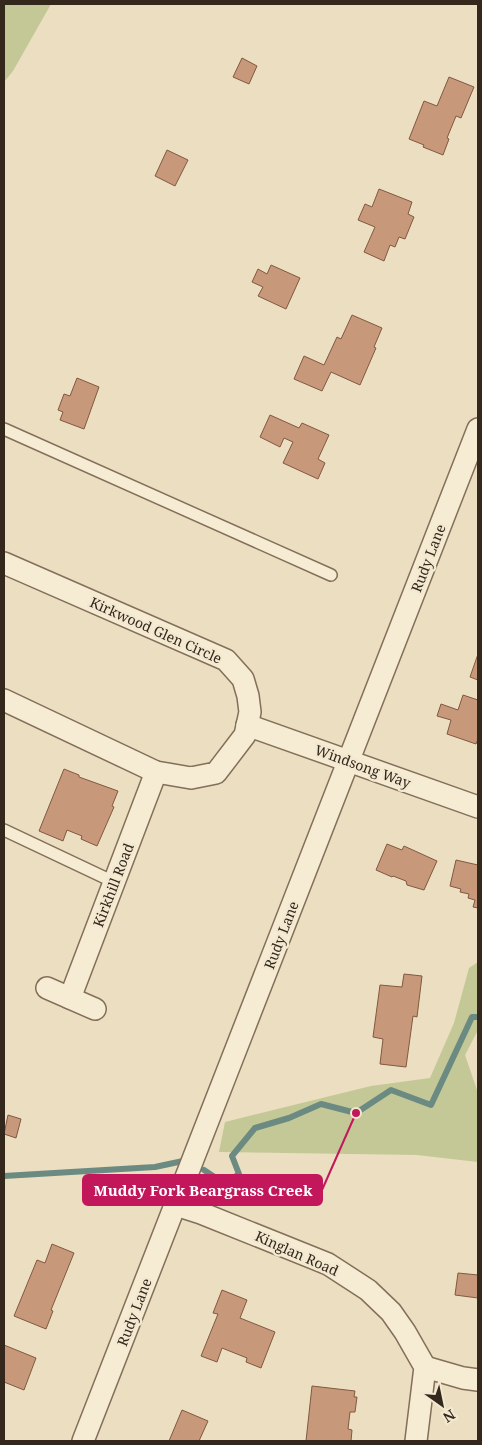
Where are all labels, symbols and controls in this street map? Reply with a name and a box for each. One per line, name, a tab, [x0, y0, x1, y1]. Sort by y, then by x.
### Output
street label: Rudy Lane	[406, 521, 450, 595]
street label: Kirkwood Glen Circle	[87, 592, 225, 668]
street label: Windsong Way	[313, 740, 414, 792]
street label: Kirkhill Road	[88, 840, 138, 930]
street label: Rudy Lane	[259, 898, 303, 972]
callout: Muddy Fork Beargrass Creek	[83, 1175, 322, 1205]
text: Muddy Fork Beargrass Creek	[94, 1180, 313, 1200]
street label: Kinglan Road	[252, 1226, 342, 1280]
street label: Rudy Lane	[112, 1275, 156, 1349]
north arrow	[417, 1380, 467, 1430]
text: N	[440, 1405, 459, 1427]

